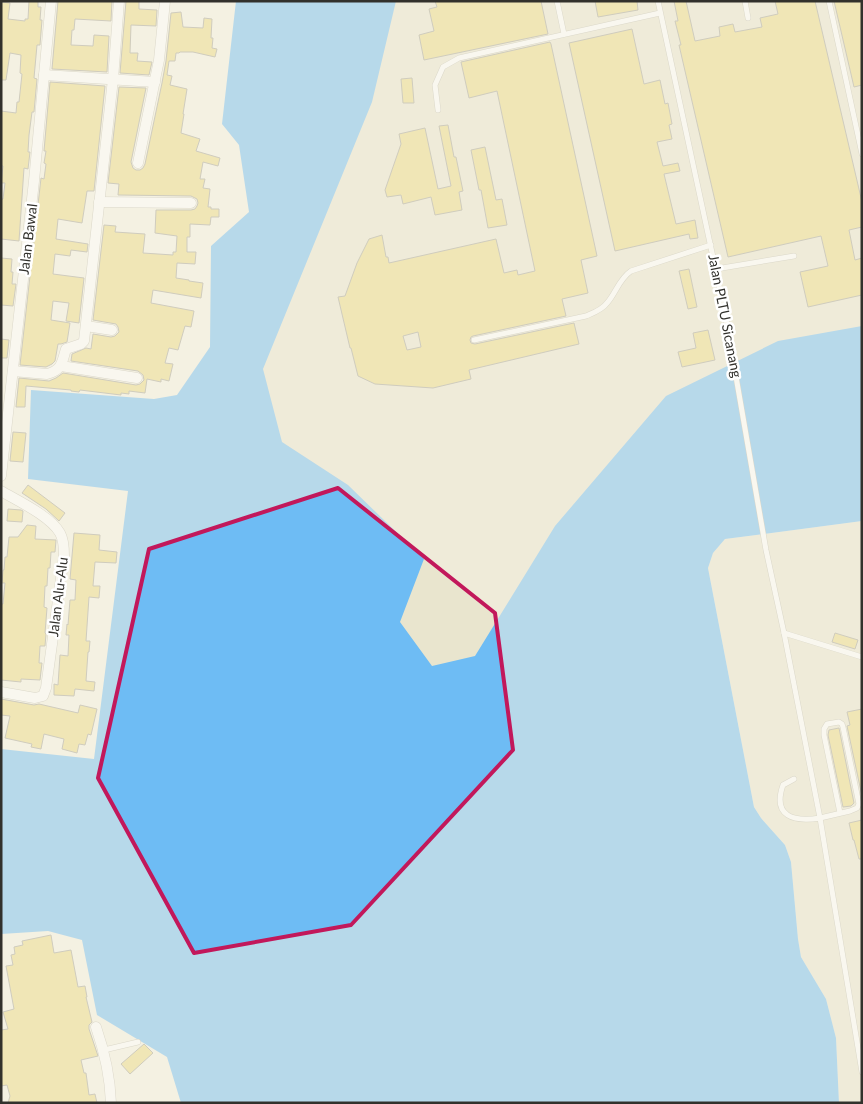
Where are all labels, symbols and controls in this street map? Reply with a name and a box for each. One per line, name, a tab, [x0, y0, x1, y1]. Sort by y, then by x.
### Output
street label: Jalan Bawal	[15, 203, 40, 275]
street label: Jalan PLTU Sicanang	[705, 253, 746, 379]
street label: Jalan Alu-Alu	[44, 556, 71, 638]

